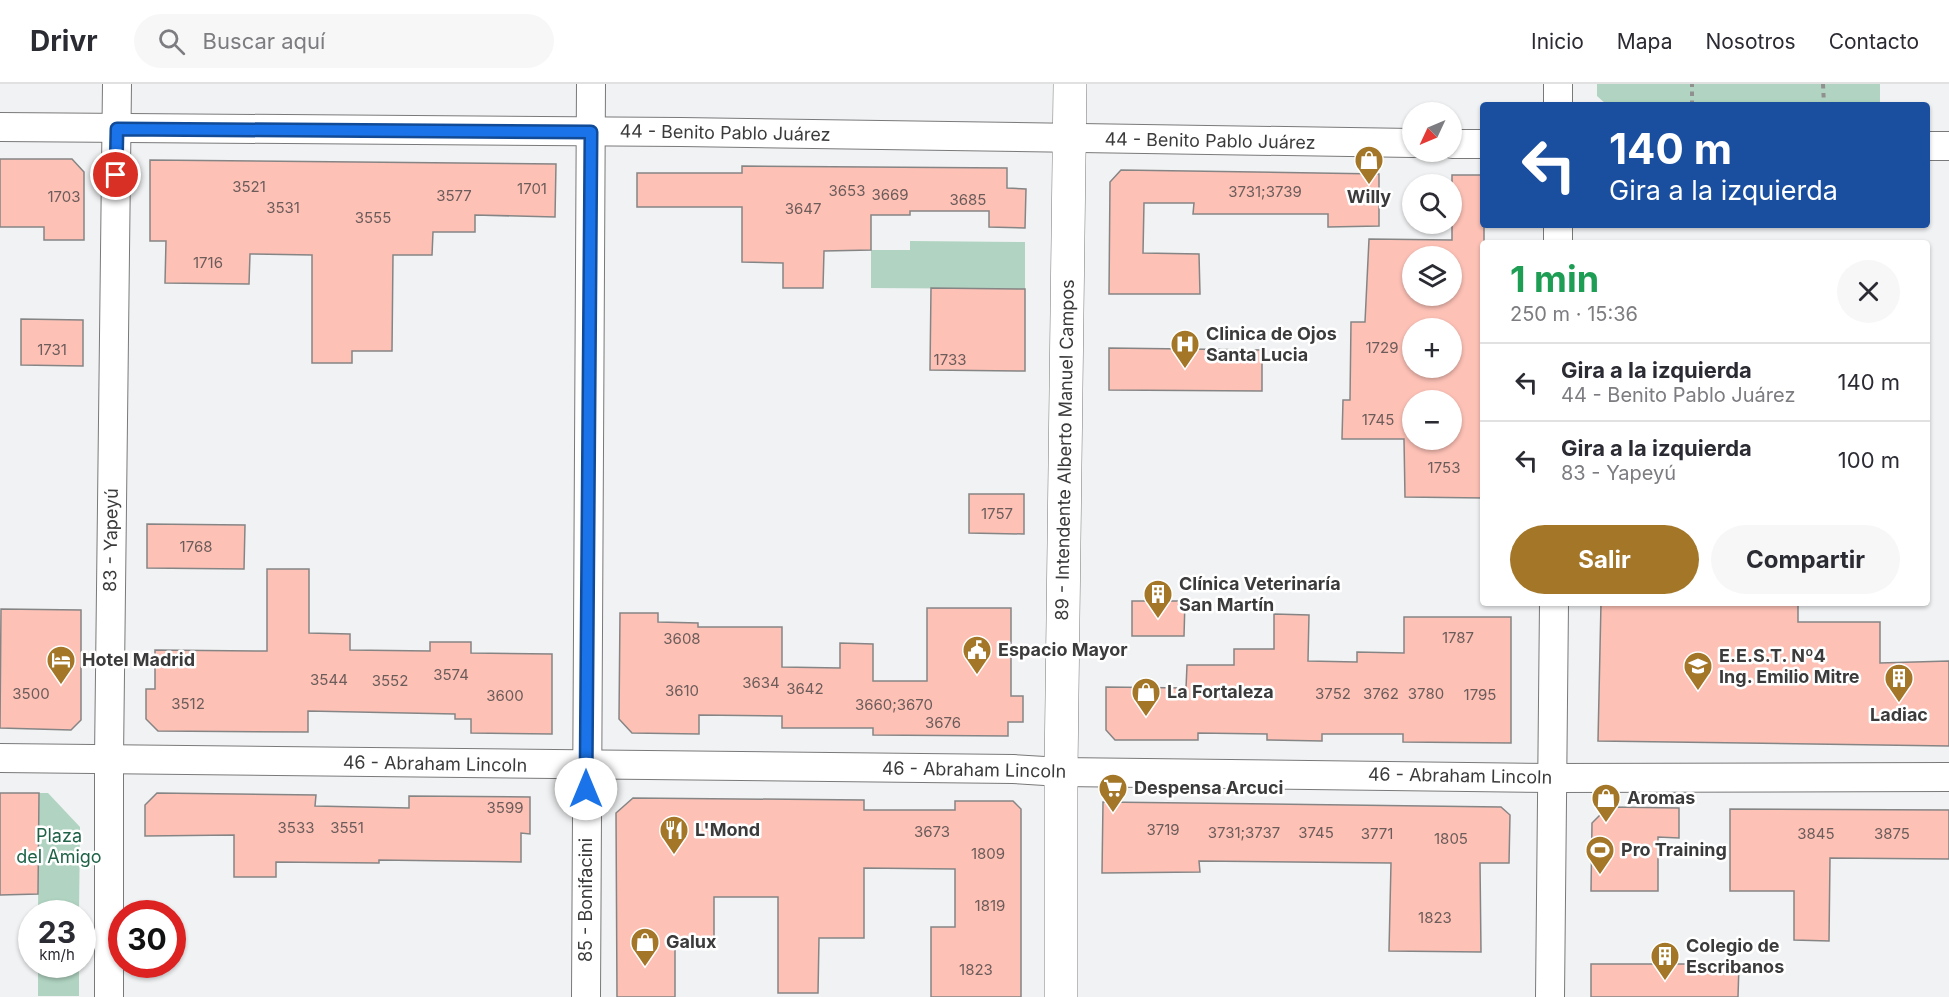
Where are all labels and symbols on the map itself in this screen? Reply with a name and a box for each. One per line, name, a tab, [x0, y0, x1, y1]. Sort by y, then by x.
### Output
north arrow	[1402, 102, 1462, 162]
street label: 44 - Benito Pablo Juárez	[619, 120, 831, 145]
street label: 44 - Benito Pablo Juárez	[1104, 128, 1316, 153]
shop icon: Willy	[1353, 144, 1385, 186]
pin	[90, 149, 141, 200]
house number: 3521	[232, 177, 266, 196]
house number: 1701	[517, 179, 547, 198]
house number: 3653	[829, 181, 865, 200]
house number: 3731;3739	[1228, 182, 1302, 201]
house number: 3669	[871, 185, 909, 204]
house number: 3577	[436, 186, 472, 205]
place label: Willy	[1347, 186, 1391, 207]
house number: 1703	[47, 187, 81, 206]
house number: 3685	[950, 190, 986, 209]
house number: 3531	[266, 198, 300, 217]
house number: 3647	[785, 199, 821, 218]
house number: 3555	[355, 208, 391, 227]
house number: 1716	[193, 253, 223, 272]
street label: 89 - Intendente Alberto Manuel Campos	[1051, 279, 1078, 621]
place label: Clinica de Ojos Santa Lucia	[1206, 323, 1337, 365]
hospital icon: Clinica de Ojos Santa Lucia	[1169, 328, 1201, 370]
house number: 1729	[1365, 338, 1399, 357]
house number: 1731	[37, 340, 67, 359]
house number: 1733	[934, 350, 966, 369]
house number: 1745	[1362, 410, 1394, 429]
house number: 1753	[1428, 458, 1460, 477]
street label: 83 - Yapeyú	[99, 488, 122, 592]
house number: 1757	[981, 504, 1013, 523]
house number: 1768	[180, 537, 212, 556]
place label: Clínica Veterinaría San Martín	[1179, 573, 1341, 615]
building icon: Clínica Veterinaría San Martín	[1142, 578, 1174, 620]
house number: 1787	[1442, 628, 1474, 647]
house number: 3608	[663, 629, 701, 648]
public building icon: Espacio Mayor	[961, 634, 993, 676]
place label: Espacio Mayor	[998, 639, 1128, 660]
hotel icon: Hotel Madrid	[45, 644, 77, 686]
place label: E.E.S.T. Nº4 Ing. Emilio Mitre	[1719, 645, 1860, 687]
place label: Hotel Madrid	[82, 649, 195, 670]
school or university icon: E.E.S.T. Nº4 Ing. Emilio Mitre	[1682, 650, 1714, 692]
building icon: Ladiac	[1883, 662, 1915, 704]
house number: 3574	[433, 665, 469, 684]
house number: 3544	[310, 670, 348, 689]
house number: 3552	[372, 671, 408, 690]
house number: 3634	[742, 673, 780, 692]
shop icon: La Fortaleza	[1130, 676, 1162, 718]
house number: 3642	[786, 679, 824, 698]
house number: 3610	[665, 681, 699, 700]
place label: La Fortaleza	[1167, 681, 1274, 702]
house number: 3500	[12, 684, 50, 703]
house number: 3752	[1315, 684, 1351, 703]
house number: 3762	[1363, 684, 1399, 703]
house number: 3780	[1408, 684, 1444, 703]
house number: 1795	[1464, 685, 1496, 704]
house number: 3600	[486, 686, 524, 705]
house number: 3512	[171, 694, 205, 713]
house number: 3660;3670	[855, 695, 933, 714]
place label: Ladiac	[1870, 704, 1928, 725]
house number: 3676	[925, 713, 961, 732]
street label: 46 - Abraham Lincoln	[343, 751, 527, 776]
position arrow	[554, 757, 618, 821]
street label: 46 - Abraham Lincoln	[882, 757, 1066, 782]
street label: 46 - Abraham Lincoln	[1368, 763, 1552, 788]
supermarket icon: Despensa Arcuci	[1097, 772, 1129, 814]
place label: Despensa Arcuci	[1134, 777, 1283, 798]
shop icon: Aromas	[1590, 782, 1622, 824]
place label: Aromas	[1627, 787, 1695, 808]
house number: 3599	[487, 798, 524, 817]
restaurant icon: L'Mond	[658, 814, 690, 856]
house number: 3533	[278, 818, 314, 837]
house number: 3551	[330, 818, 364, 837]
place label: L'Mond	[695, 819, 760, 840]
house number: 3719	[1146, 820, 1180, 839]
house number: 3673	[914, 822, 950, 841]
house number: 3731;3737	[1208, 823, 1280, 842]
house number: 3745	[1298, 823, 1334, 842]
house number: 3771	[1361, 824, 1393, 843]
house number: 3845	[1797, 824, 1835, 843]
house number: 3875	[1874, 824, 1910, 843]
park label: Plaza del Amigo	[16, 825, 102, 867]
house number: 1805	[1434, 829, 1468, 848]
sports icon: Pro Training	[1584, 834, 1616, 876]
street label: 85 - Bonifacini	[575, 838, 596, 962]
place label: Pro Training	[1621, 839, 1727, 860]
house number: 1809	[971, 844, 1005, 863]
house number: 1819	[975, 896, 1005, 915]
speed limit sign: 30	[108, 900, 186, 978]
house number: 1823	[1418, 908, 1452, 927]
shop icon: Galux	[629, 926, 661, 968]
place label: Galux	[666, 931, 717, 952]
place label: Colegio de Escribanos	[1686, 935, 1784, 977]
building icon: Colegio de Escribanos	[1649, 940, 1681, 982]
house number: 1823	[959, 960, 993, 979]

